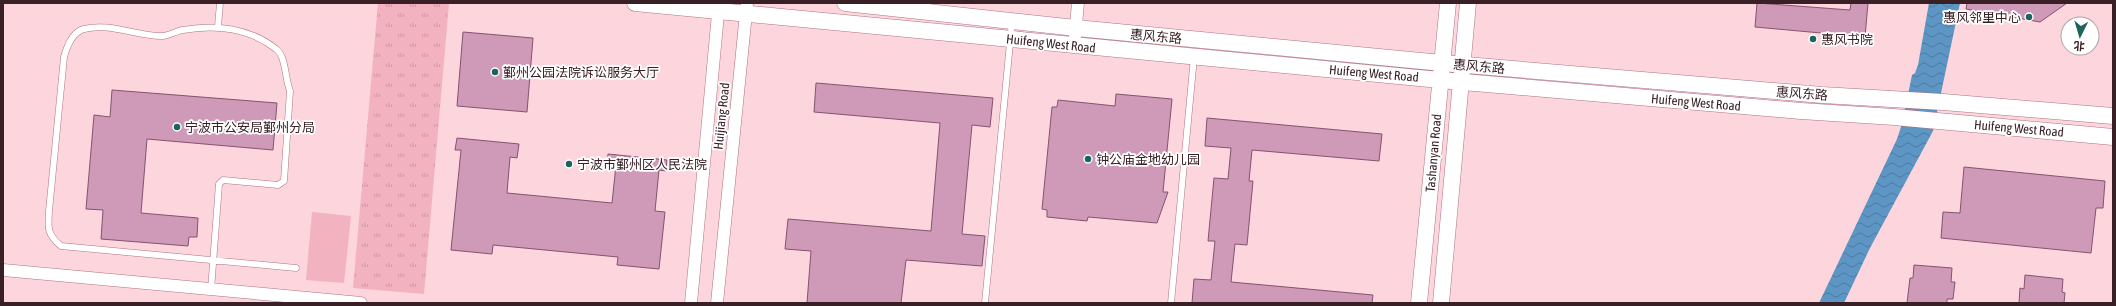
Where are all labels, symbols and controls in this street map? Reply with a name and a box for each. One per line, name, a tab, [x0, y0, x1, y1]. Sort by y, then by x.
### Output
place label: 惠风邻里中心	[1943, 10, 2021, 25]
marker: 惠风邻里中心	[2024, 12, 2034, 22]
north arrow	[2060, 16, 2100, 56]
street label: 惠风东路	[1129, 27, 1183, 46]
street label: Huifeng West Road	[1005, 31, 1096, 56]
place label: 惠风书院	[1821, 32, 1873, 47]
marker: 惠风书院	[1808, 34, 1818, 44]
text: 北	[2073, 40, 2085, 52]
street label: 惠风东路	[1452, 57, 1506, 76]
street label: Huifeng West Road	[1329, 62, 1419, 85]
place label: 鄞州公园法院诉讼服务大厅	[503, 65, 659, 80]
marker: 鄞州公园法院诉讼服务大厅	[490, 67, 500, 77]
street label: Huijiang Road	[711, 82, 732, 150]
street label: 惠风东路	[1775, 84, 1828, 103]
street label: Huifeng West Road	[1651, 91, 1741, 114]
street label: Tashanyan Road	[1423, 113, 1444, 193]
street label: Huifeng West Road	[1974, 117, 2064, 140]
place label: 宁波市公安局鄞州分局	[185, 120, 315, 135]
marker: 宁波市公安局鄞州分局	[172, 122, 182, 132]
place label: 钟公庙金地幼儿园	[1096, 152, 1200, 167]
marker: 钟公庙金地幼儿园	[1083, 154, 1093, 164]
place label: 宁波市鄞州区人民法院	[577, 157, 707, 172]
marker: 宁波市鄞州区人民法院	[564, 159, 574, 169]

